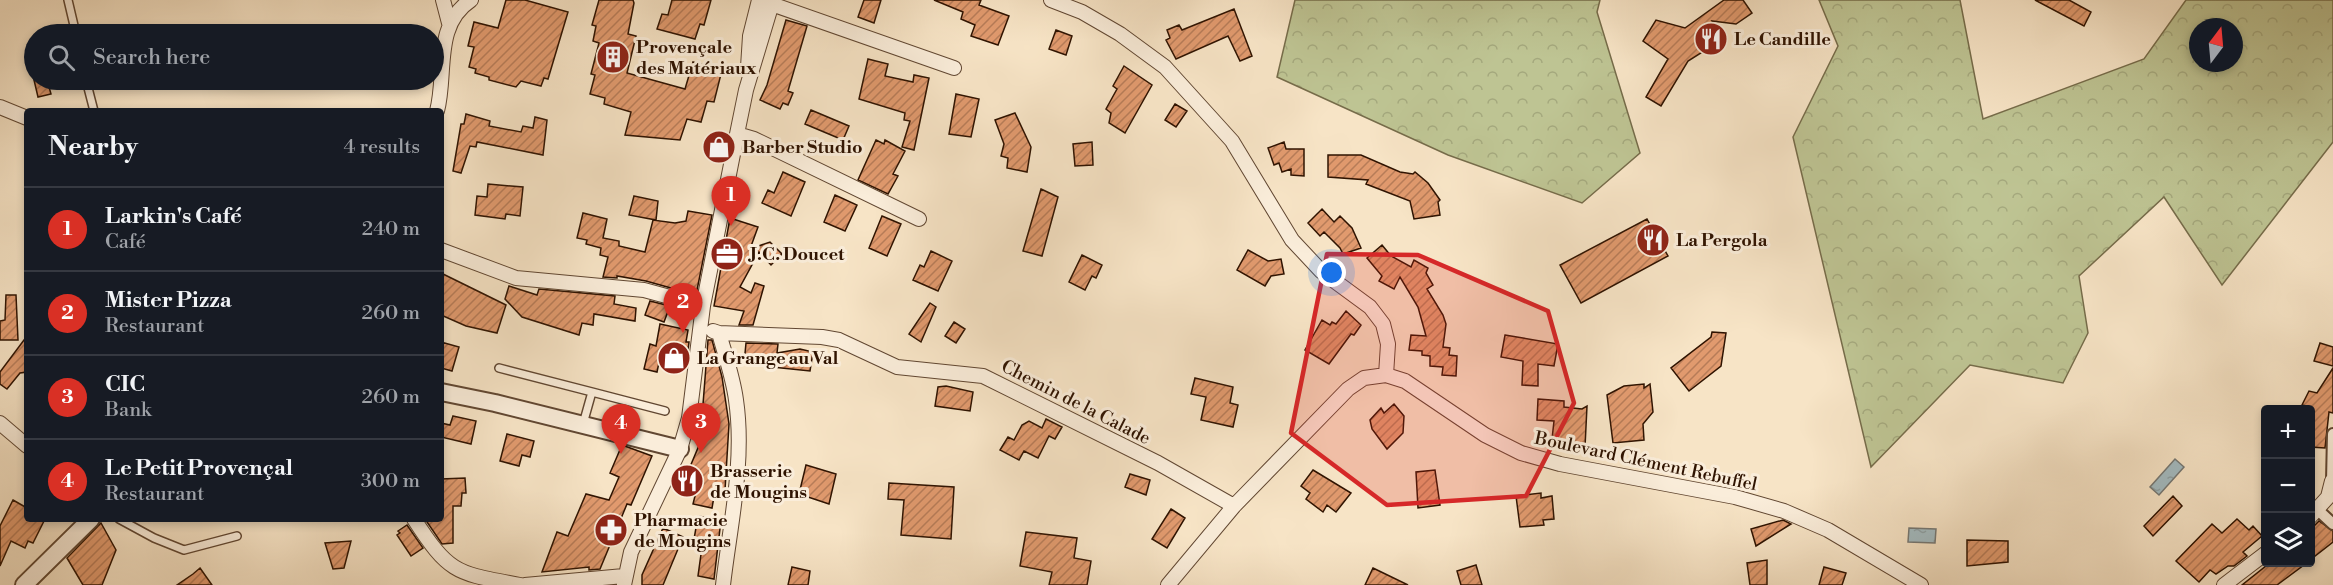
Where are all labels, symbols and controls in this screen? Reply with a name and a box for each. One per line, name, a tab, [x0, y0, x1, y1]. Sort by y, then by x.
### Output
north arrow	[2189, 18, 2243, 72]
restaurant icon: Le Candille	[1693, 21, 1729, 57]
search box	[24, 24, 444, 90]
place label: Le Candille	[1734, 28, 1831, 51]
place label: Provençale des Matériaux	[636, 36, 757, 80]
building icon: Provençale des Matériaux	[595, 39, 631, 75]
icon: search	[45, 41, 78, 74]
text: Search here	[93, 44, 210, 71]
shop icon: Barber Studio	[701, 129, 737, 165]
text: Nearby	[48, 131, 138, 163]
text: 4 results	[343, 135, 420, 160]
place label: Barber Studio	[742, 136, 863, 159]
pin: 1	[712, 176, 750, 226]
text: Larkin's Café	[105, 203, 242, 230]
text: 1	[63, 217, 72, 242]
text: 240 m	[362, 217, 420, 242]
restaurant icon: La Pergola	[1635, 222, 1671, 258]
place label: La Pergola	[1676, 229, 1768, 252]
text: Café	[105, 230, 146, 255]
office icon: J.C. Doucet	[709, 236, 745, 272]
place label: J.C. Doucet	[747, 243, 845, 266]
your location	[1317, 258, 1346, 287]
pin: 2	[664, 284, 702, 333]
text: Mister Pizza	[105, 287, 232, 314]
text: 2	[61, 301, 74, 326]
text: 260 m	[362, 301, 420, 326]
text: Restaurant	[105, 314, 204, 339]
shop icon: La Grange au Val	[656, 340, 692, 376]
place label: La Grange au Val	[697, 347, 839, 370]
street label: Chemin de la Calade	[997, 355, 1154, 450]
text: CIC	[105, 371, 145, 398]
text: 3	[61, 385, 74, 410]
text: 260 m	[362, 385, 420, 410]
text: Bank	[105, 398, 152, 423]
pin: 4	[602, 404, 640, 454]
pin: 3	[682, 404, 720, 453]
map controls	[2261, 405, 2315, 567]
button: +	[2261, 405, 2315, 459]
street label: Boulevard Clément Rebuffel	[1532, 426, 1760, 496]
text: Le Petit Provençal	[105, 455, 293, 482]
button: −	[2261, 459, 2315, 513]
place label: Brasserie de Mougins	[710, 460, 807, 504]
restaurant icon: Brasserie de Mougins	[669, 463, 705, 499]
text: 4	[61, 469, 74, 494]
text: 300 m	[361, 469, 420, 494]
text: Restaurant	[105, 482, 204, 507]
place label: Pharmacie de Mougins	[634, 509, 731, 553]
pharmacy icon: Pharmacie de Mougins	[593, 512, 629, 548]
button: layers	[2261, 513, 2315, 567]

